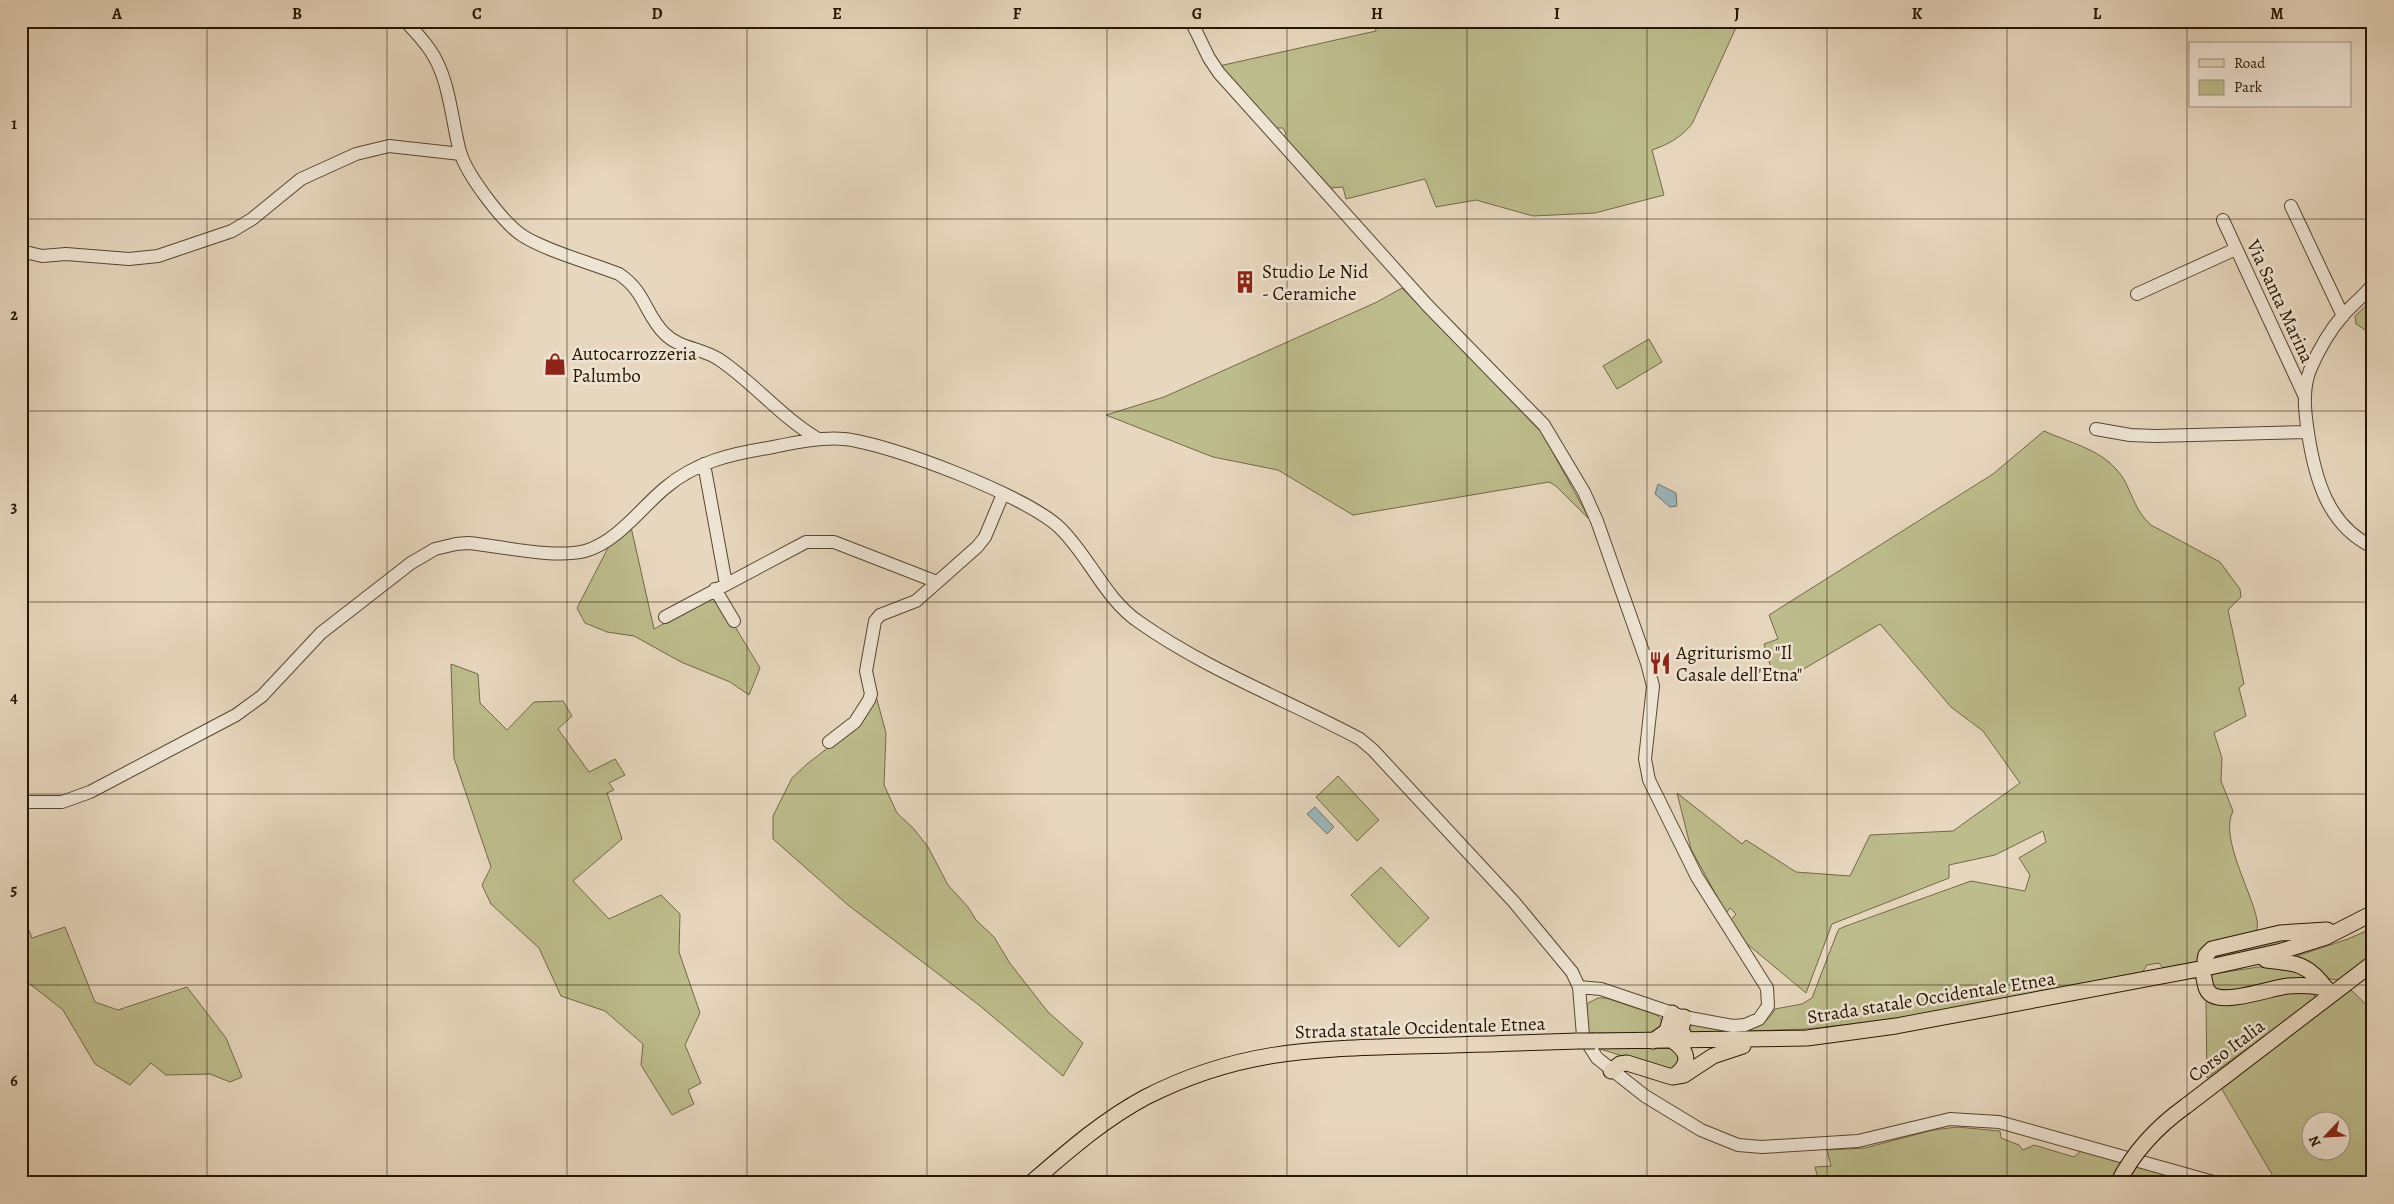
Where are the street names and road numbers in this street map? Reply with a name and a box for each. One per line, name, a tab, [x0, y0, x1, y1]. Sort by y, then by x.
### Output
street label: Via Santa Marina	[2240, 235, 2320, 367]
street label: Strada statale Occidentale Etnea	[1805, 966, 2057, 1030]
street label: Strada statale Occidentale Etnea	[1294, 1011, 1546, 1045]
street label: Corso Italia	[2183, 1013, 2270, 1088]

